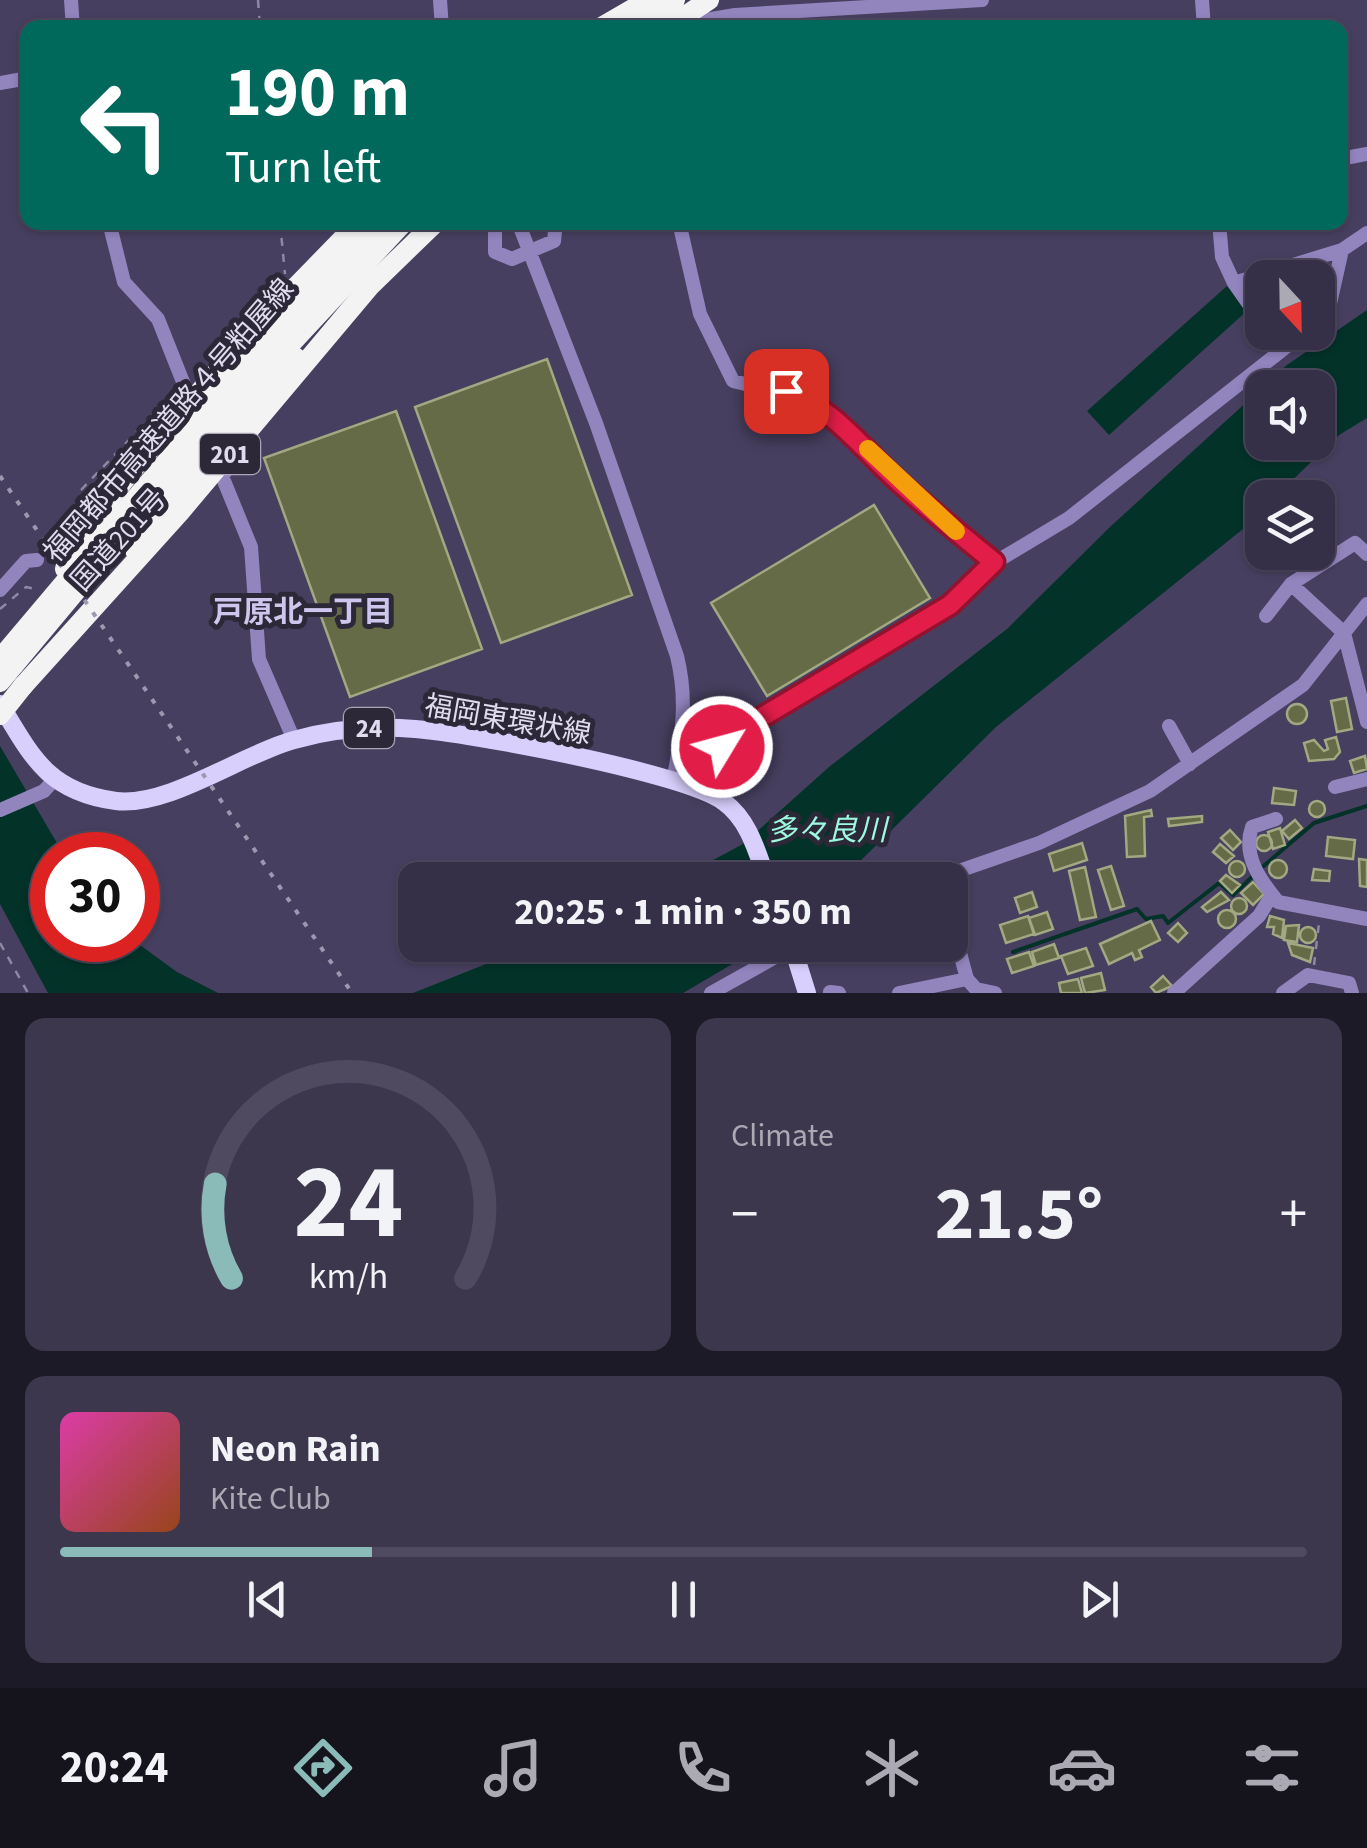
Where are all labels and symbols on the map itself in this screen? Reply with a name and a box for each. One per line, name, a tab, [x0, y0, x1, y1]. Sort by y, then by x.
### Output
north arrow	[1245, 260, 1335, 350]
street label: 福岡都市高速道路４号粕屋線	[34, 270, 303, 571]
pin	[744, 349, 829, 434]
road number: 201	[200, 434, 260, 474]
street label: 国道201号	[62, 480, 176, 600]
district label: 戸原北一丁目	[213, 591, 393, 634]
street label: 福岡東環状線	[422, 686, 594, 754]
position arrow	[670, 695, 774, 799]
road number: 24	[344, 708, 394, 748]
water label: 多々良川	[767, 809, 890, 852]
speed limit sign: 30	[30, 832, 160, 962]

